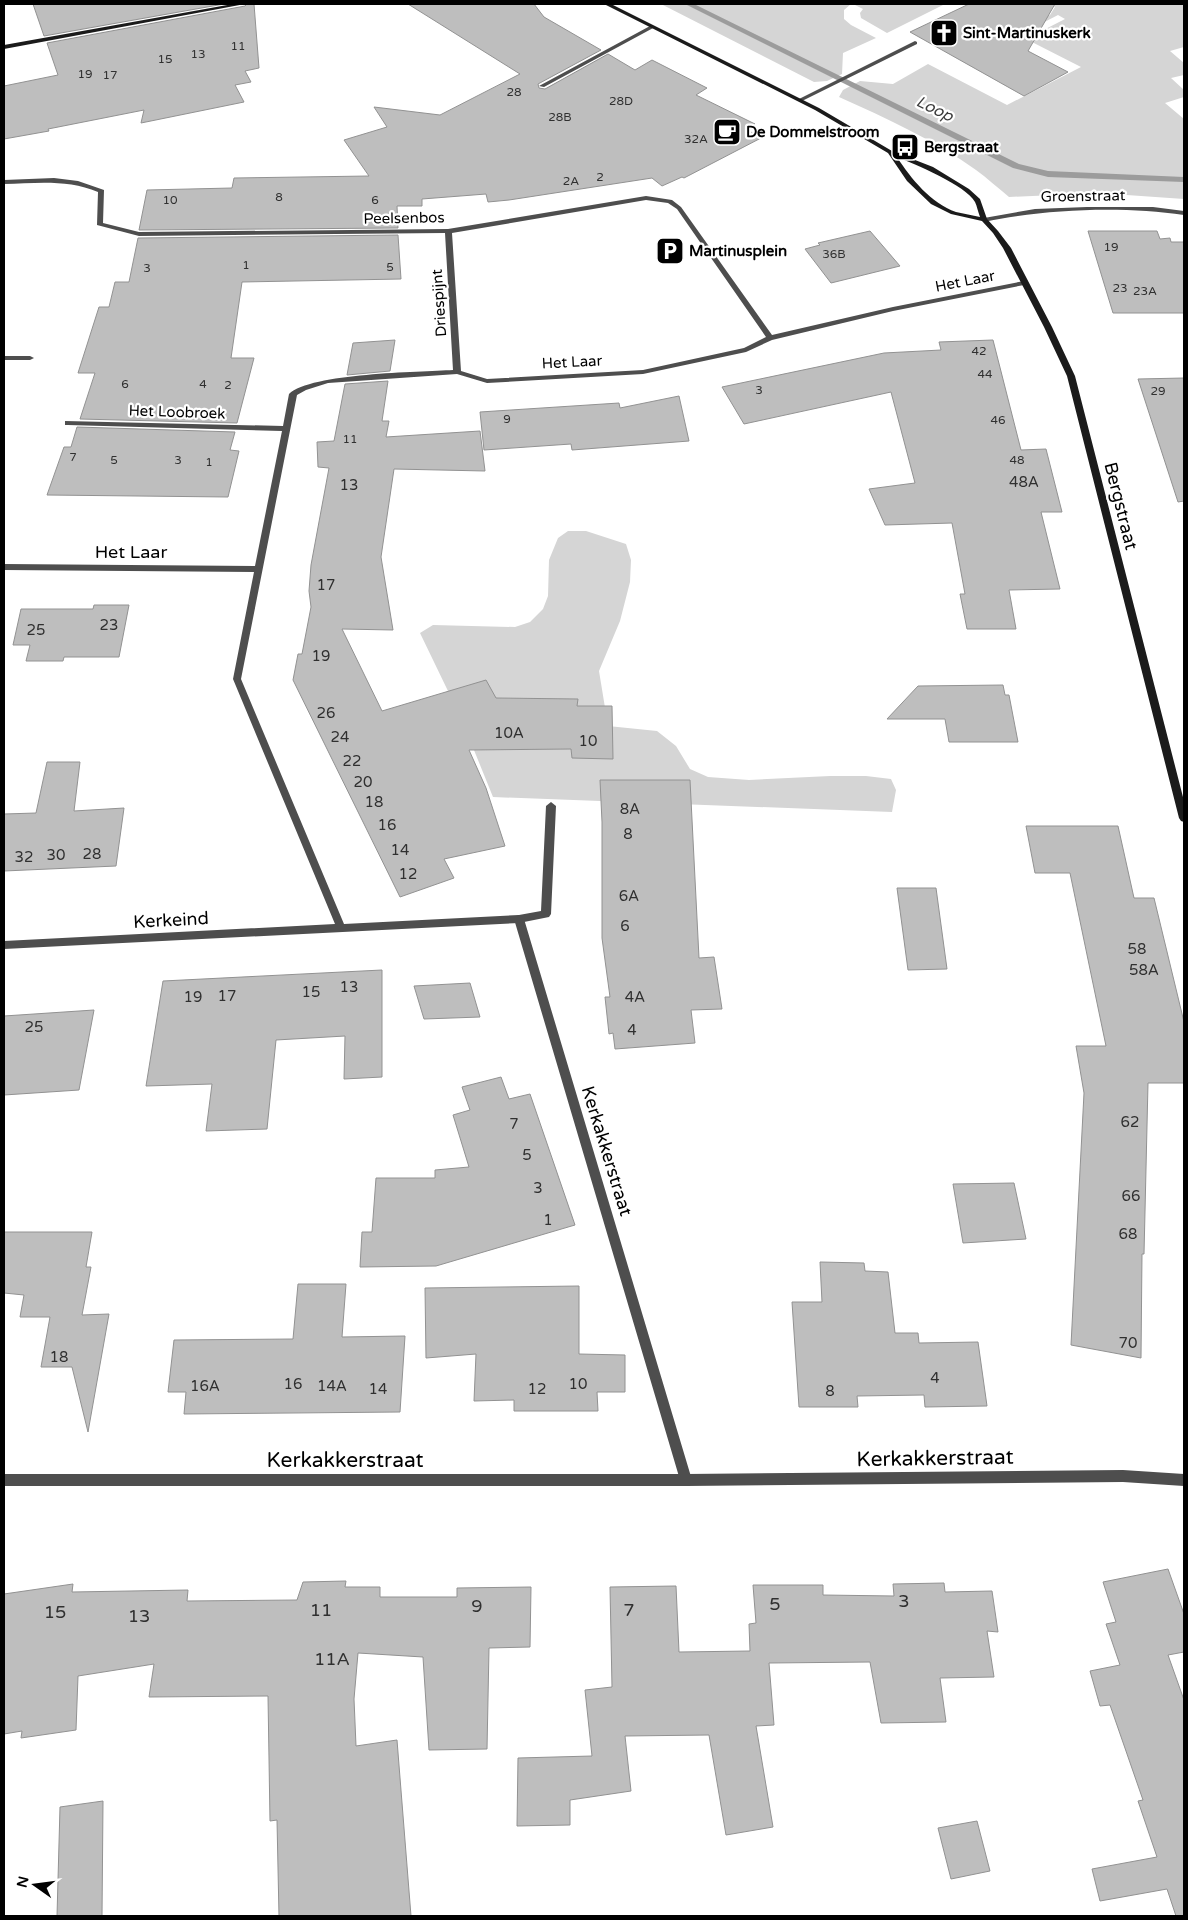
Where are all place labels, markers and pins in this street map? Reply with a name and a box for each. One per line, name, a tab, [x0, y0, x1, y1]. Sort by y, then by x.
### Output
church icon: Sint-Martinuskerk	[929, 18, 959, 48]
place label: Sint-Martinuskerk	[963, 24, 1091, 42]
cafe icon: De Dommelstroom	[712, 117, 742, 147]
place label: De Dommelstroom	[746, 123, 880, 141]
bus stop icon: Bergstraat	[890, 132, 920, 162]
place label: Bergstraat	[924, 138, 999, 157]
parking icon: Martinusplein	[655, 236, 685, 266]
place label: Martinusplein	[689, 242, 787, 261]

